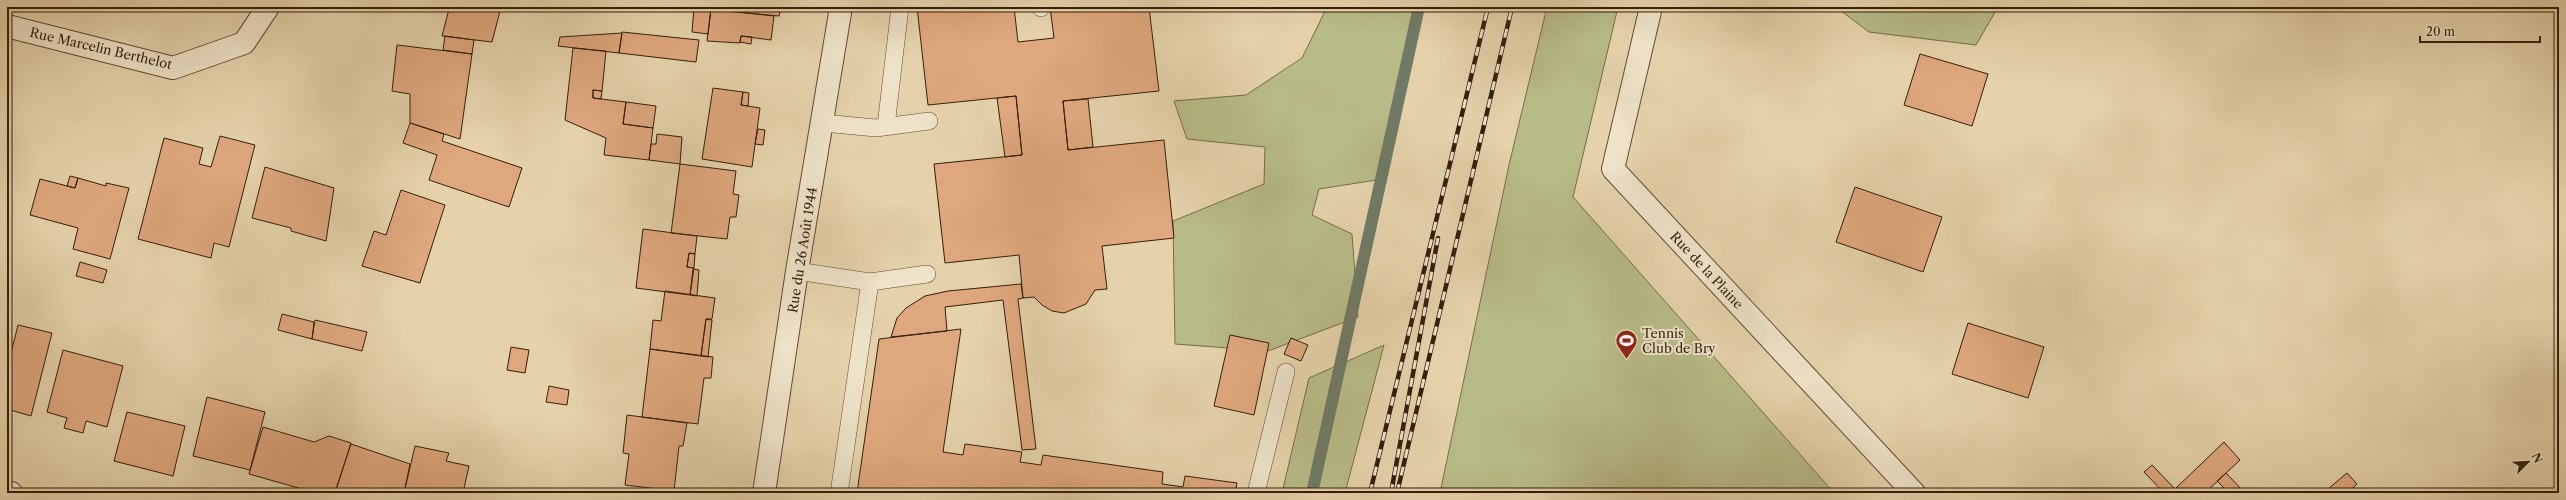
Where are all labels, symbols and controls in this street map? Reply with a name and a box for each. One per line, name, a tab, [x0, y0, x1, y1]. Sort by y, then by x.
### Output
scale bar	[2420, 18, 2540, 44]
street label: Rue Marcelin Berthelot	[28, 24, 174, 72]
text: 20 m	[2426, 24, 2455, 39]
street label: Rue du 26 Août 1944	[784, 186, 820, 314]
street label: Rue de la Plaine	[1667, 228, 1747, 312]
place label: Tennis Club de Bry	[1642, 325, 1716, 356]
sports icon: Tennis Club de Bry	[1614, 327, 1640, 360]
north arrow	[2508, 442, 2548, 482]
text: N	[2529, 451, 2546, 466]

